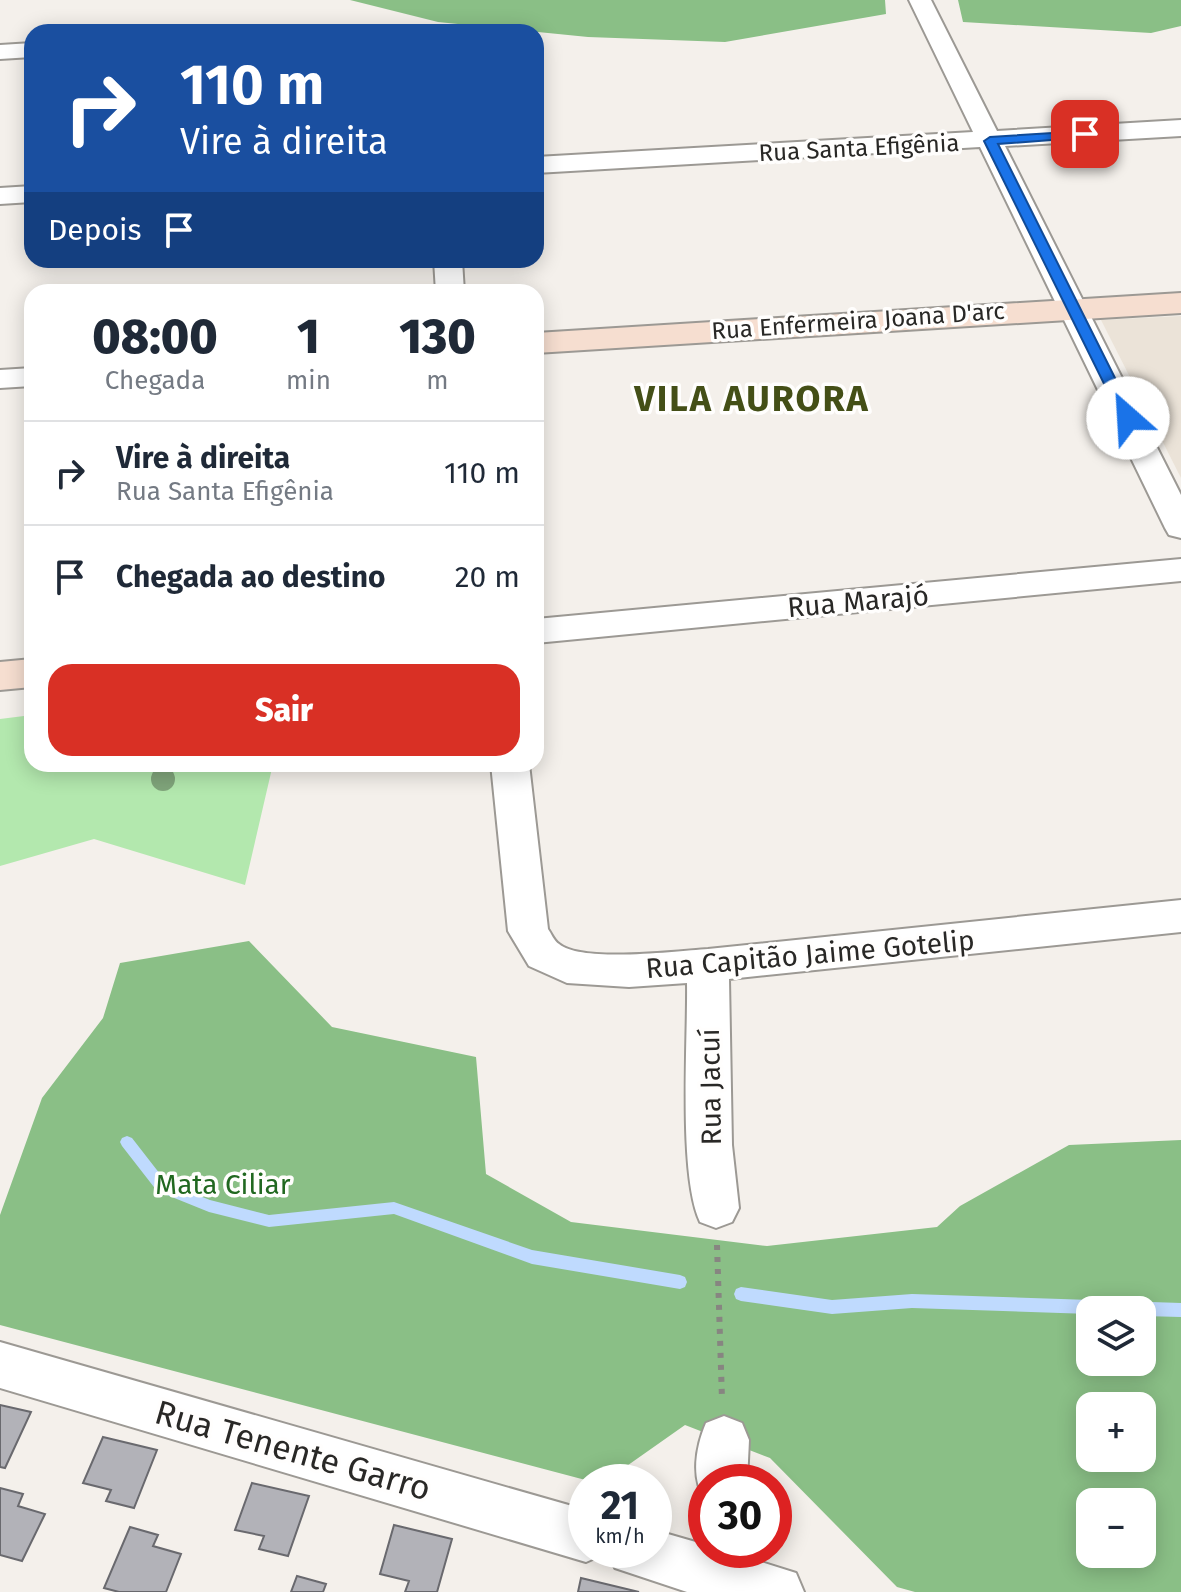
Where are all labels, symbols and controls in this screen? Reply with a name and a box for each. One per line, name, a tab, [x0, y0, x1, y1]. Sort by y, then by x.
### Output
text: 110 m	[180, 52, 324, 119]
icon: right	[48, 56, 152, 160]
pin	[1051, 100, 1119, 168]
icon: arrive	[1063, 112, 1107, 156]
text: Vire à direita	[180, 120, 388, 164]
street label: Rua Santa Efigênia	[758, 129, 960, 167]
icon: arrive	[157, 208, 201, 252]
text: Depois	[48, 212, 141, 248]
street label: Rua Enfermeira Joana D'arc	[710, 297, 1006, 345]
text: 08:00	[92, 308, 218, 366]
text: 1	[297, 308, 320, 366]
text: 130	[399, 308, 476, 366]
text: Chegada	[105, 365, 205, 396]
text: min	[286, 365, 331, 396]
text: m	[426, 365, 449, 396]
position arrow	[1086, 376, 1170, 460]
district label: VILA AURORA	[633, 377, 870, 421]
text: Vire à direita	[116, 440, 290, 476]
icon: right	[48, 451, 92, 495]
text: 110 m	[444, 455, 520, 491]
text: Rua Santa Efigênia	[116, 476, 334, 507]
icon: arrive	[48, 555, 92, 599]
text: Chegada ao destino	[116, 559, 386, 595]
text: 20 m	[455, 559, 520, 595]
street label: Rua Marajó	[786, 579, 930, 624]
button: Sair	[48, 664, 520, 756]
street label: Rua Capitão Jaime Gotelip	[644, 924, 976, 985]
street label: Rua Jacuí	[693, 1028, 728, 1146]
park label: Mata Ciliar	[155, 1168, 291, 1201]
map controls	[1076, 1296, 1156, 1568]
button: layers	[1076, 1296, 1156, 1376]
street label: Rua Tenente Garro	[150, 1392, 435, 1509]
button: +	[1076, 1392, 1156, 1472]
speed limit sign: 30	[688, 1464, 792, 1568]
text: 21	[601, 1482, 639, 1530]
button: −	[1076, 1488, 1156, 1568]
text: km/h	[595, 1524, 645, 1548]

